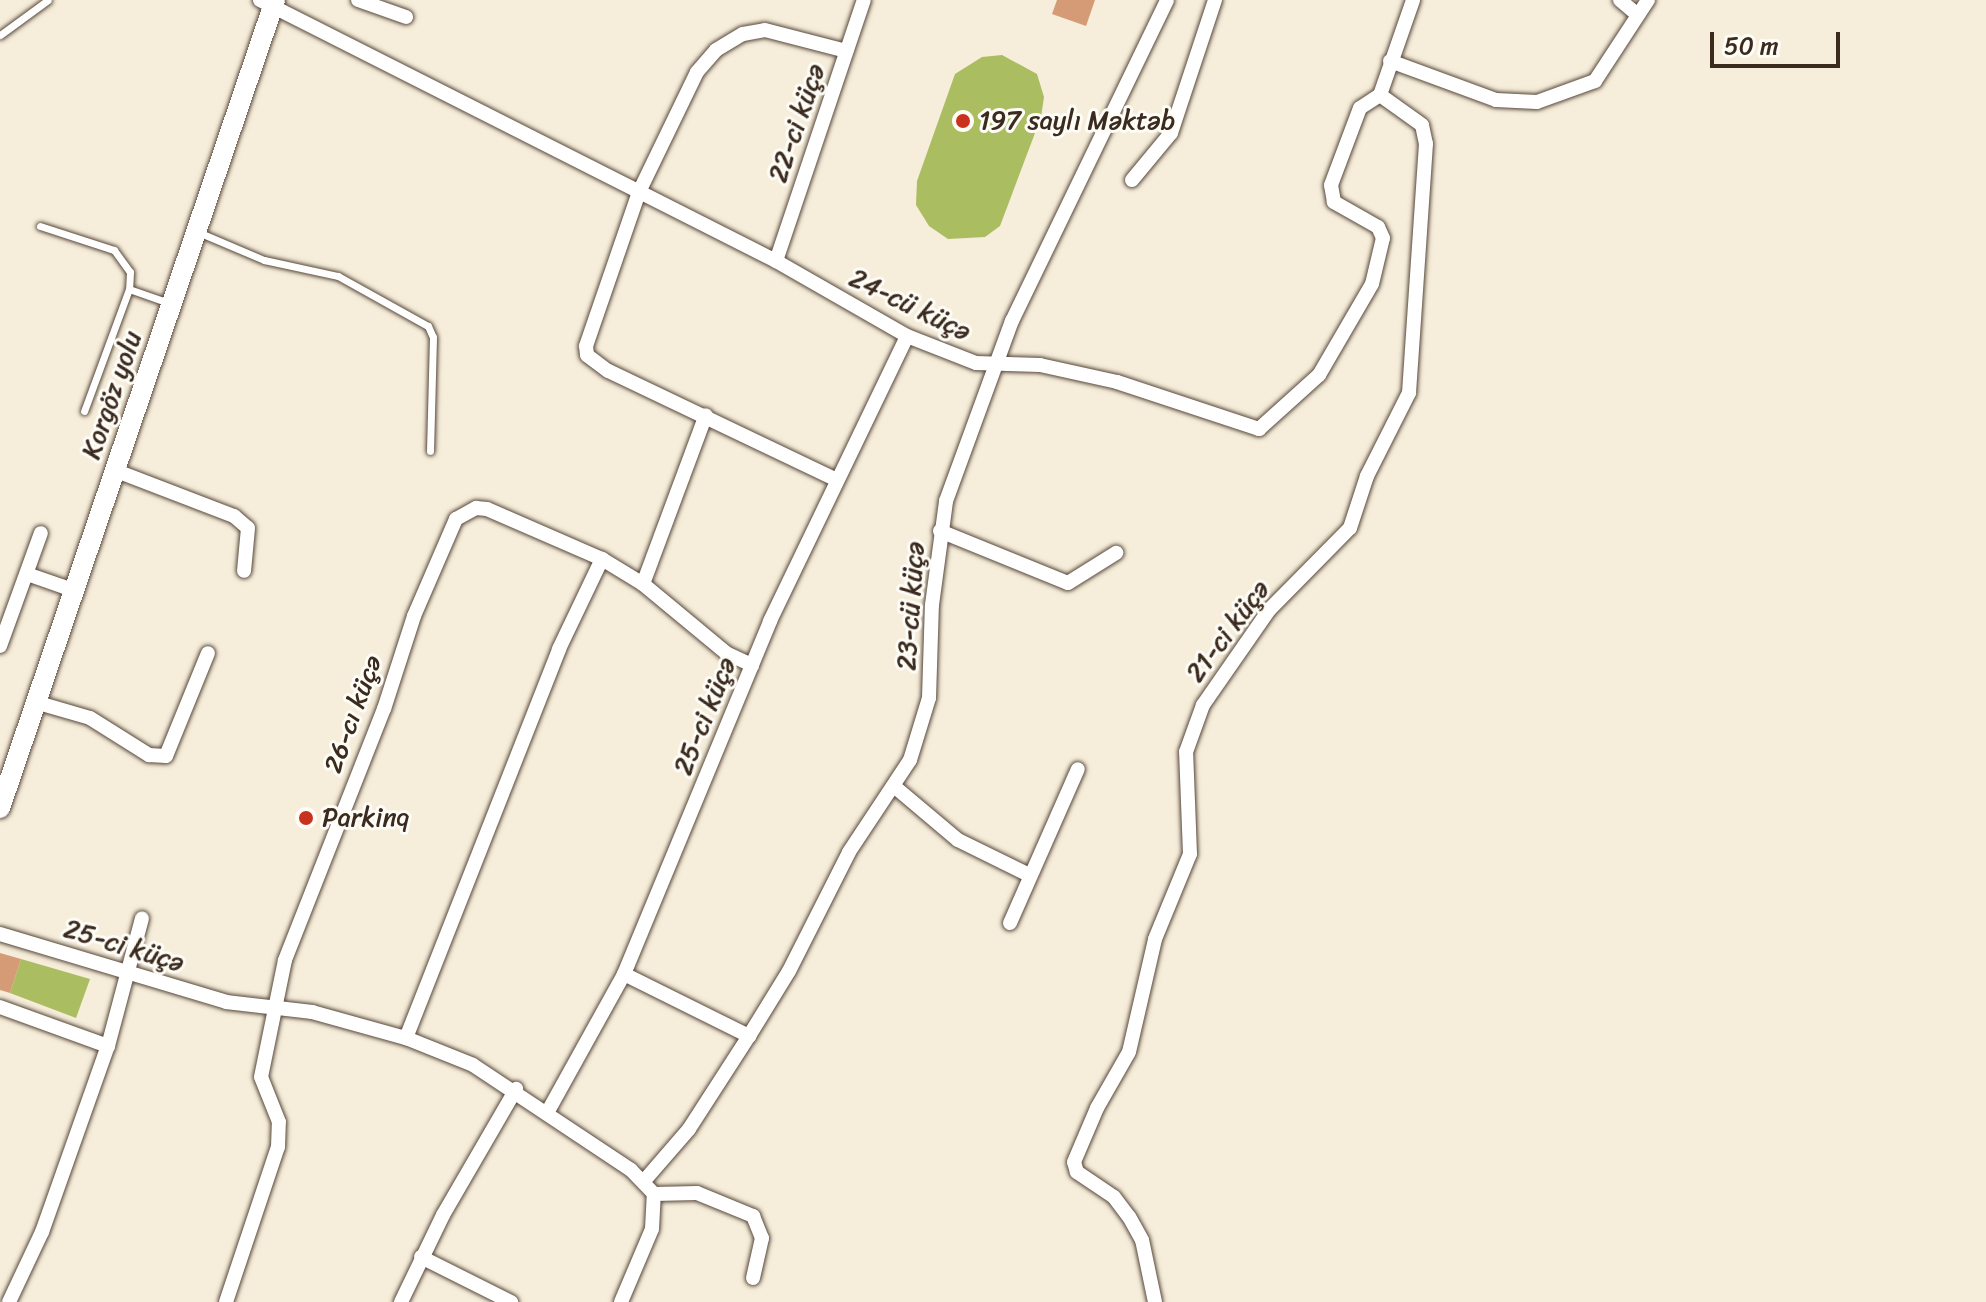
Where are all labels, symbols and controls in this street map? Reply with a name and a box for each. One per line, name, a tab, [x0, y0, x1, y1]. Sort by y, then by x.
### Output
scale bar	[1714, 16, 1844, 66]
text: 50 m	[1724, 25, 1779, 67]
street label: 22-ci küçə	[762, 60, 832, 186]
place label: 197 saylı Məktəb	[979, 105, 1175, 137]
marker: 197 saylı Məktəb	[954, 112, 972, 130]
street label: 24-cü küçə	[844, 262, 976, 348]
street label: Korgöz yolu	[76, 327, 148, 463]
street label: 23-cü küçə	[891, 541, 931, 671]
street label: 21-ci küçə	[1180, 574, 1276, 688]
street label: 26-cı küçə	[317, 651, 389, 777]
street label: 25-ci küçə	[667, 653, 743, 779]
place label: Parkinq	[322, 802, 409, 834]
marker: Parkinq	[297, 809, 315, 827]
street label: 25-ci küçə	[60, 913, 188, 979]

